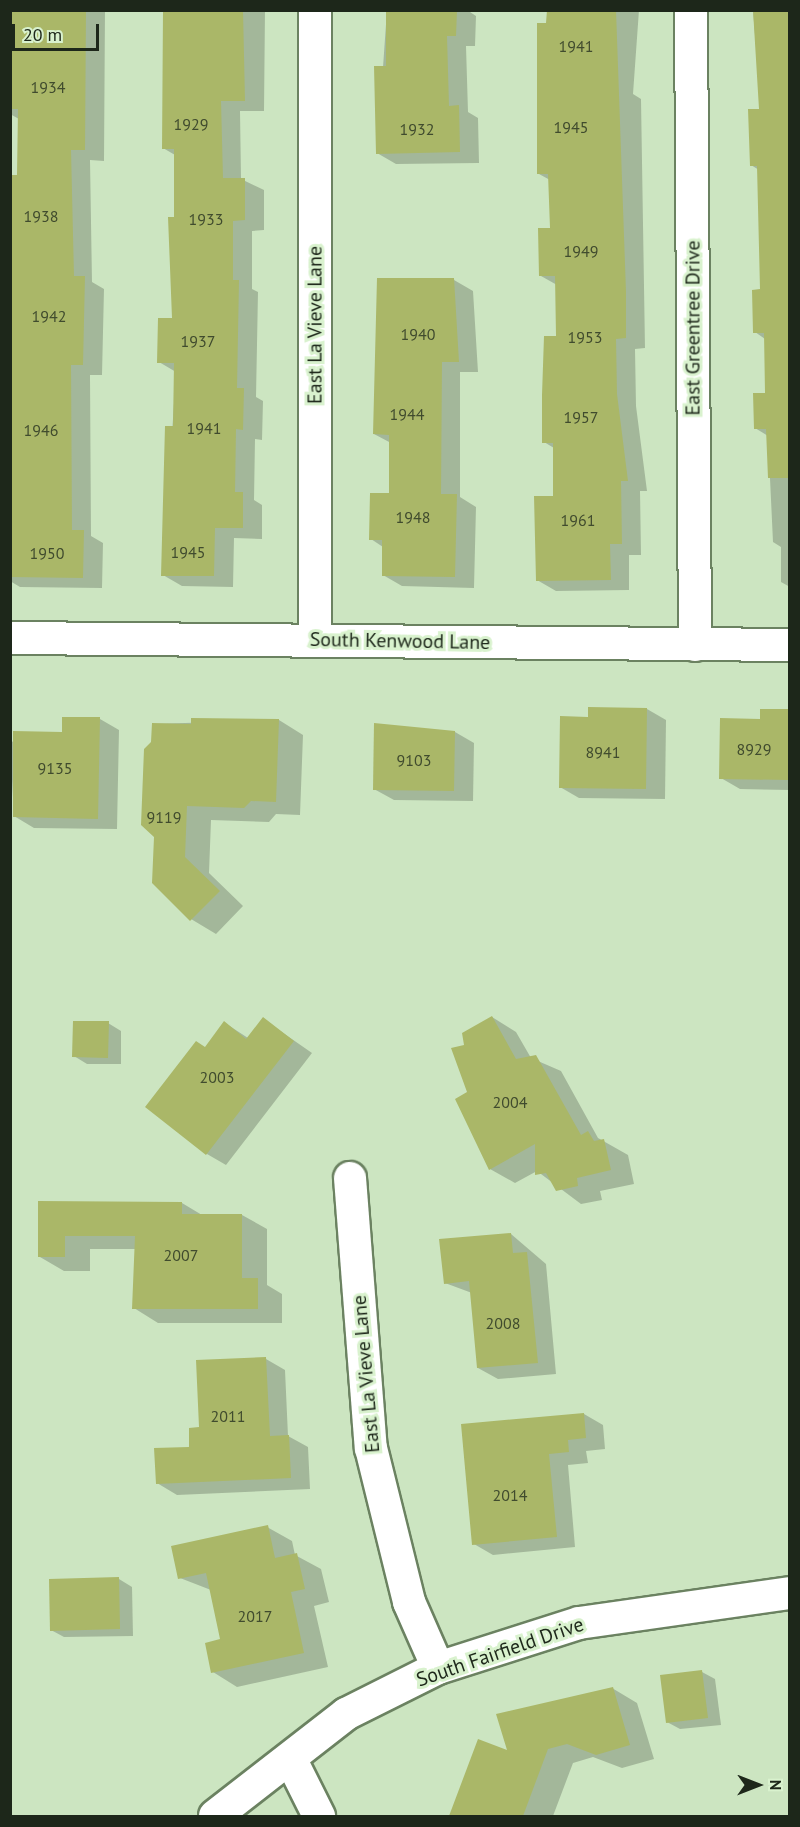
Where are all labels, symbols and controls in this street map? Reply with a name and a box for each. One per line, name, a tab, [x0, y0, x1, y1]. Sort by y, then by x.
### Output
scale bar	[15, 12, 102, 50]
text: 20 m	[23, 23, 62, 46]
house number: 1941	[559, 36, 593, 56]
house number: 1934	[31, 77, 65, 97]
house number: 1929	[174, 114, 208, 134]
house number: 1945	[554, 117, 588, 137]
house number: 1932	[400, 119, 434, 139]
house number: 1938	[24, 206, 58, 226]
house number: 1933	[189, 209, 223, 229]
street label: East Greentree Drive	[681, 240, 705, 416]
house number: 1949	[564, 241, 598, 261]
street label: East La Vieve Lane	[303, 246, 327, 404]
house number: 1942	[32, 306, 66, 326]
house number: 1940	[401, 324, 435, 344]
house number: 1953	[568, 327, 602, 347]
house number: 1937	[181, 331, 215, 351]
house number: 1944	[390, 404, 424, 424]
house number: 1957	[564, 407, 598, 427]
house number: 1941	[187, 418, 221, 438]
house number: 1946	[24, 420, 58, 440]
house number: 1948	[396, 507, 430, 527]
house number: 1961	[561, 510, 595, 530]
house number: 1945	[171, 542, 205, 562]
house number: 1950	[30, 543, 64, 563]
street label: South Kenwood Lane	[310, 627, 490, 655]
house number: 8929	[737, 739, 771, 759]
house number: 8941	[586, 742, 620, 762]
house number: 9103	[397, 750, 431, 770]
house number: 9135	[38, 758, 72, 778]
house number: 9119	[147, 807, 181, 827]
house number: 2003	[200, 1067, 234, 1087]
house number: 2004	[493, 1092, 527, 1112]
house number: 2007	[164, 1245, 198, 1265]
street label: East La Vieve Lane	[347, 1294, 385, 1454]
house number: 2008	[486, 1313, 520, 1333]
house number: 2011	[211, 1406, 245, 1426]
house number: 2014	[493, 1485, 527, 1505]
house number: 2017	[238, 1606, 272, 1626]
street label: South Fairfield Drive	[413, 1612, 587, 1692]
north arrow	[728, 1755, 788, 1815]
text: N	[766, 1780, 786, 1790]

